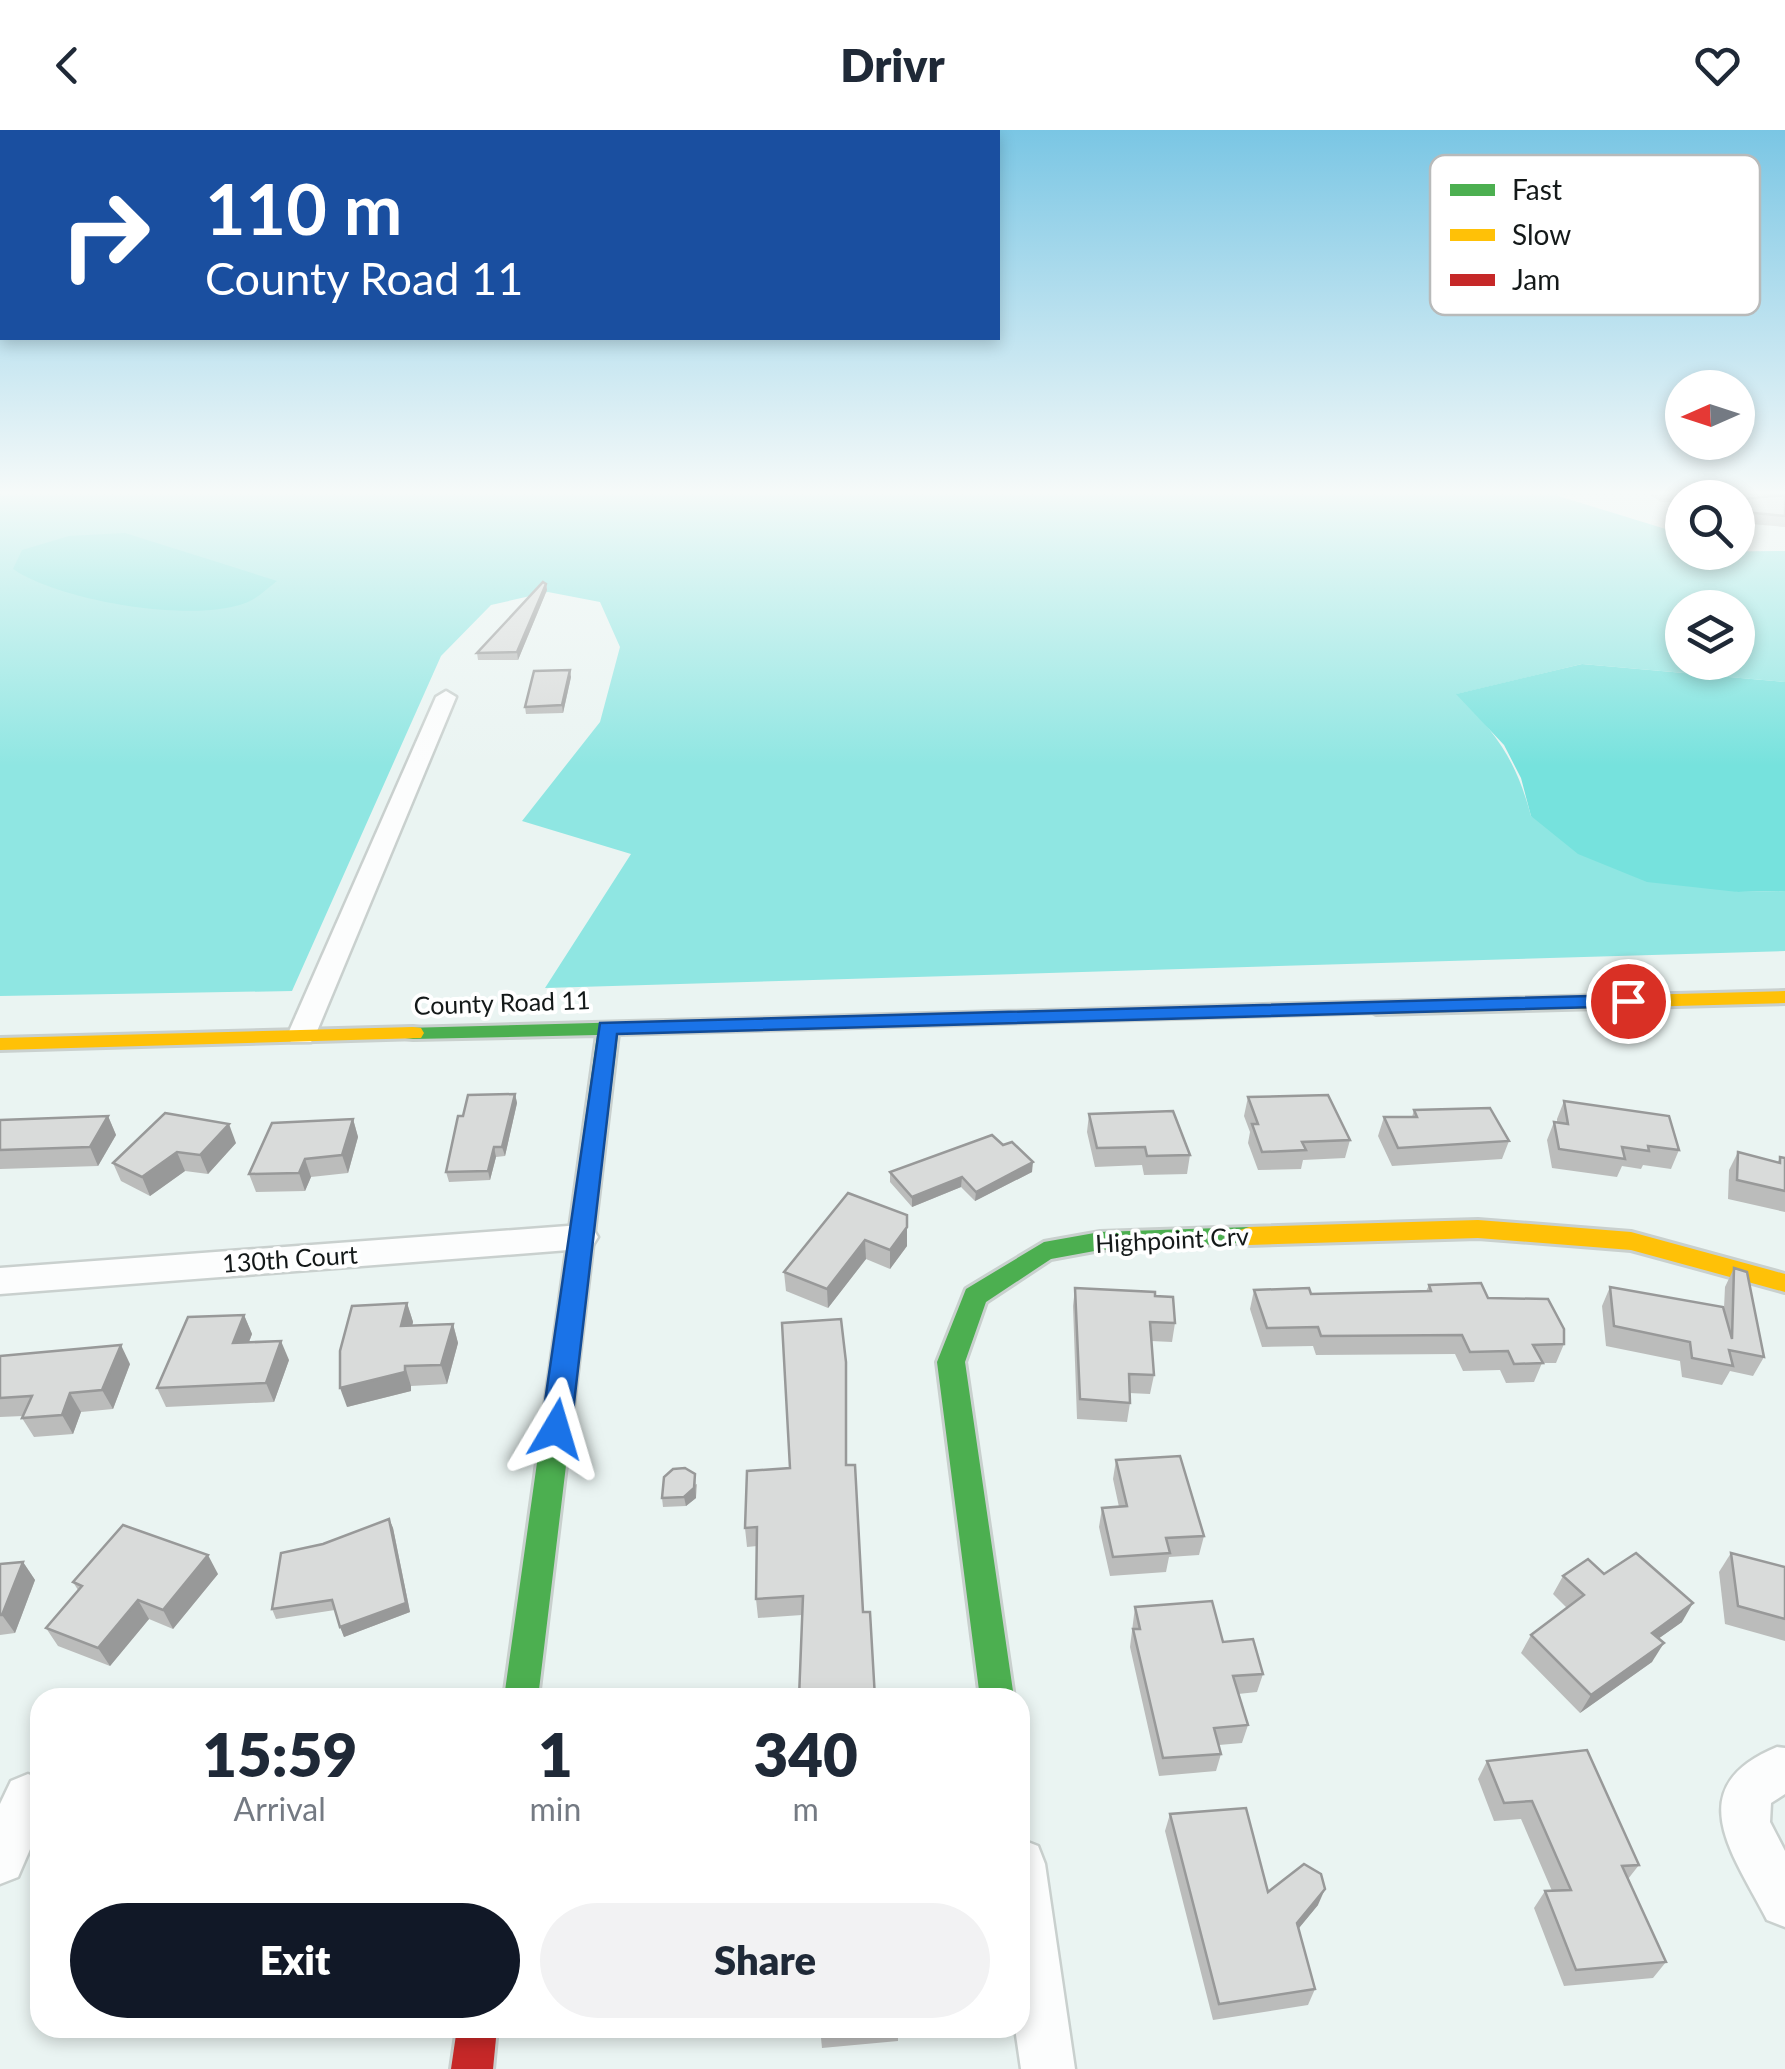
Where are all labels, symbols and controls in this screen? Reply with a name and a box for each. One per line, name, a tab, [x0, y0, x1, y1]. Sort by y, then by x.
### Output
icon: back	[40, 38, 95, 93]
text: Drivr	[840, 38, 945, 92]
icon: heart	[1690, 38, 1745, 93]
legend	[1430, 155, 1760, 315]
text: 110 m	[205, 166, 402, 250]
icon: right	[40, 170, 170, 300]
text: Fast	[1512, 172, 1562, 206]
text: Slow	[1512, 217, 1571, 251]
text: County Road 11	[205, 251, 523, 305]
text: Jam	[1512, 262, 1560, 296]
north arrow	[1665, 370, 1755, 460]
map controls	[1665, 370, 1755, 680]
button: search	[1665, 480, 1755, 570]
button: layers	[1665, 590, 1755, 680]
pin	[1586, 959, 1671, 1044]
icon: arrive	[1601, 974, 1656, 1029]
street label: County Road 11	[413, 984, 591, 1020]
street label: Highpoint Crv	[1094, 1220, 1250, 1258]
street label: 130th Court	[221, 1238, 359, 1278]
position arrow	[504, 1377, 608, 1481]
text: 15:59	[202, 1718, 357, 1790]
text: 1	[538, 1718, 573, 1790]
text: 340	[753, 1718, 858, 1790]
text: Arrival	[234, 1789, 326, 1828]
text: min	[529, 1789, 581, 1828]
text: m	[792, 1789, 819, 1828]
button: Exit	[70, 1903, 520, 2018]
button: Share	[540, 1903, 990, 2018]

